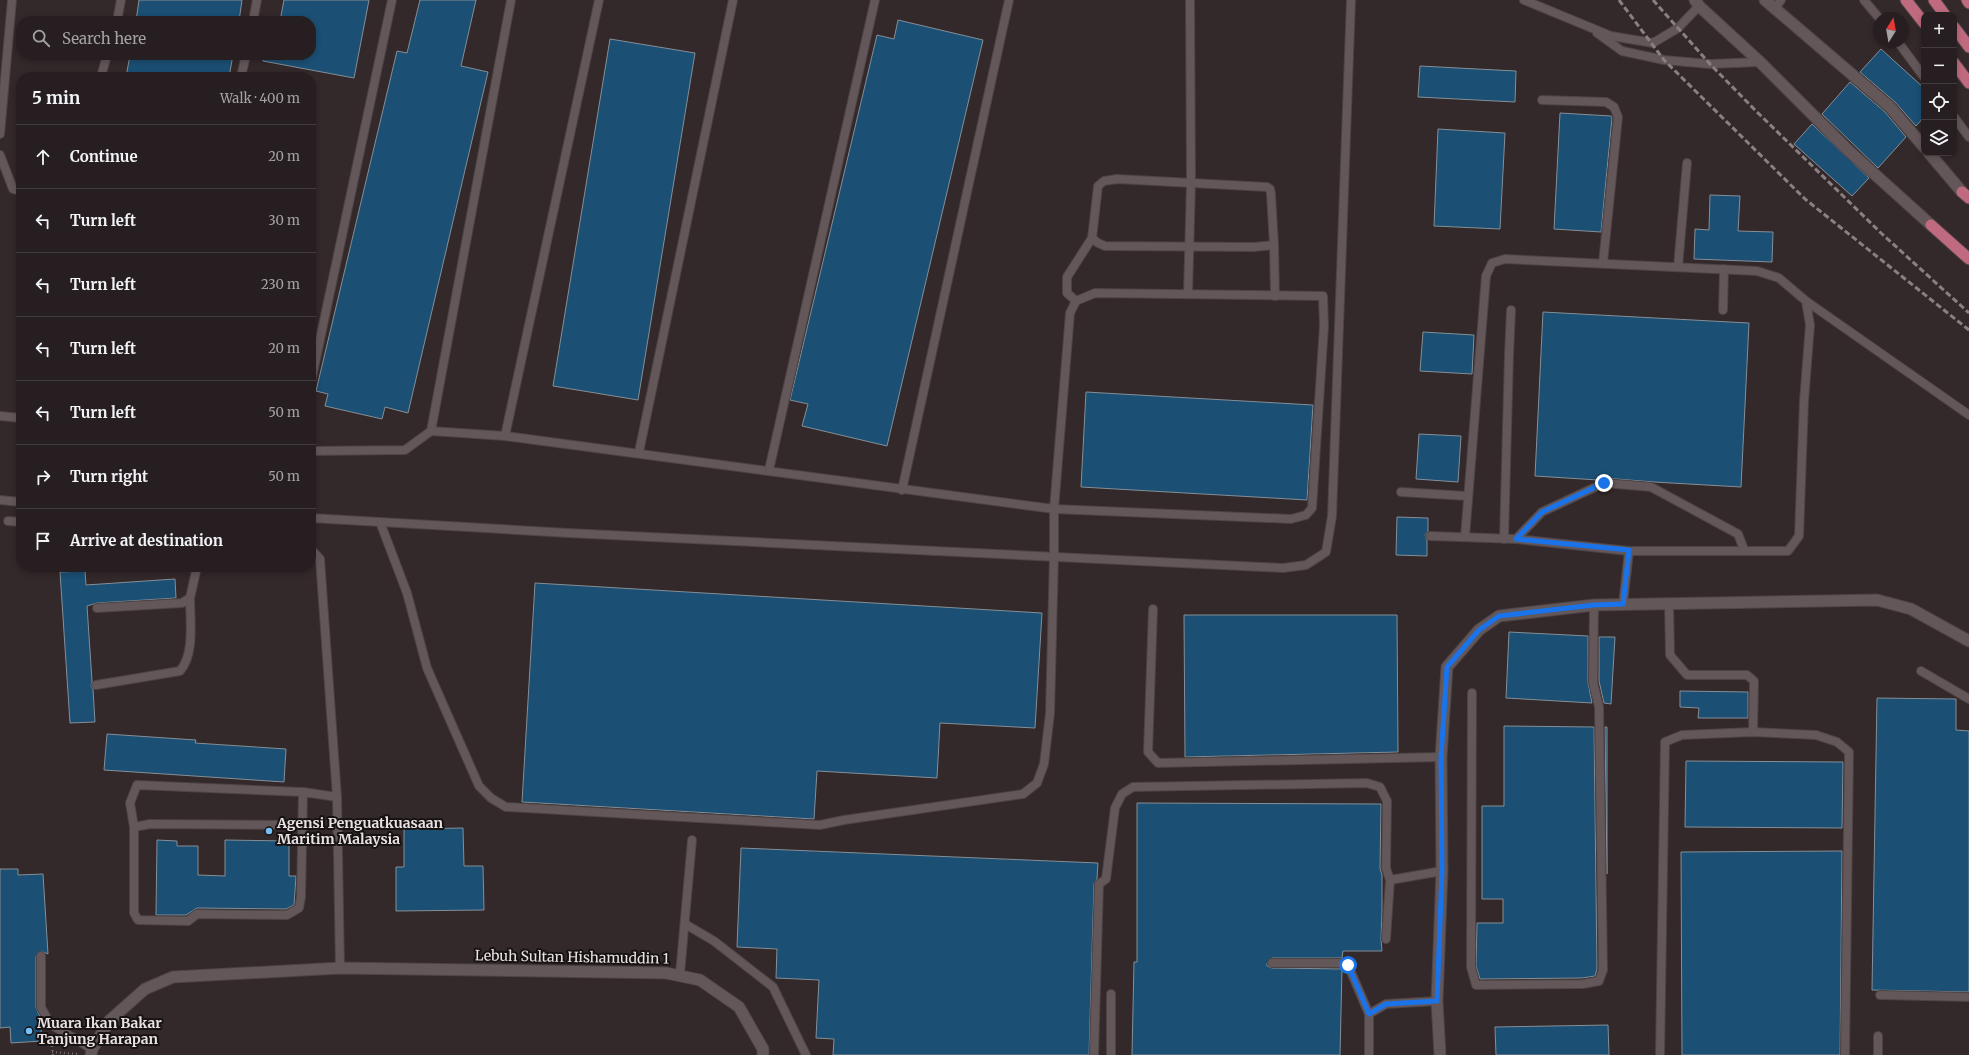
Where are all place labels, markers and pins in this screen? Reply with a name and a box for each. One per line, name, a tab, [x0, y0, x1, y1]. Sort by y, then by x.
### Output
place label: Agensi Penguatkuasaan Maritim Malaysia	[276, 814, 444, 848]
marker: Agensi Penguatkuasaan Maritim Malaysia	[264, 826, 274, 836]
place label: Muara Ikan Bakar Tanjung Harapan	[37, 1014, 162, 1048]
marker: Muara Ikan Bakar Tanjung Harapan	[24, 1026, 34, 1036]

